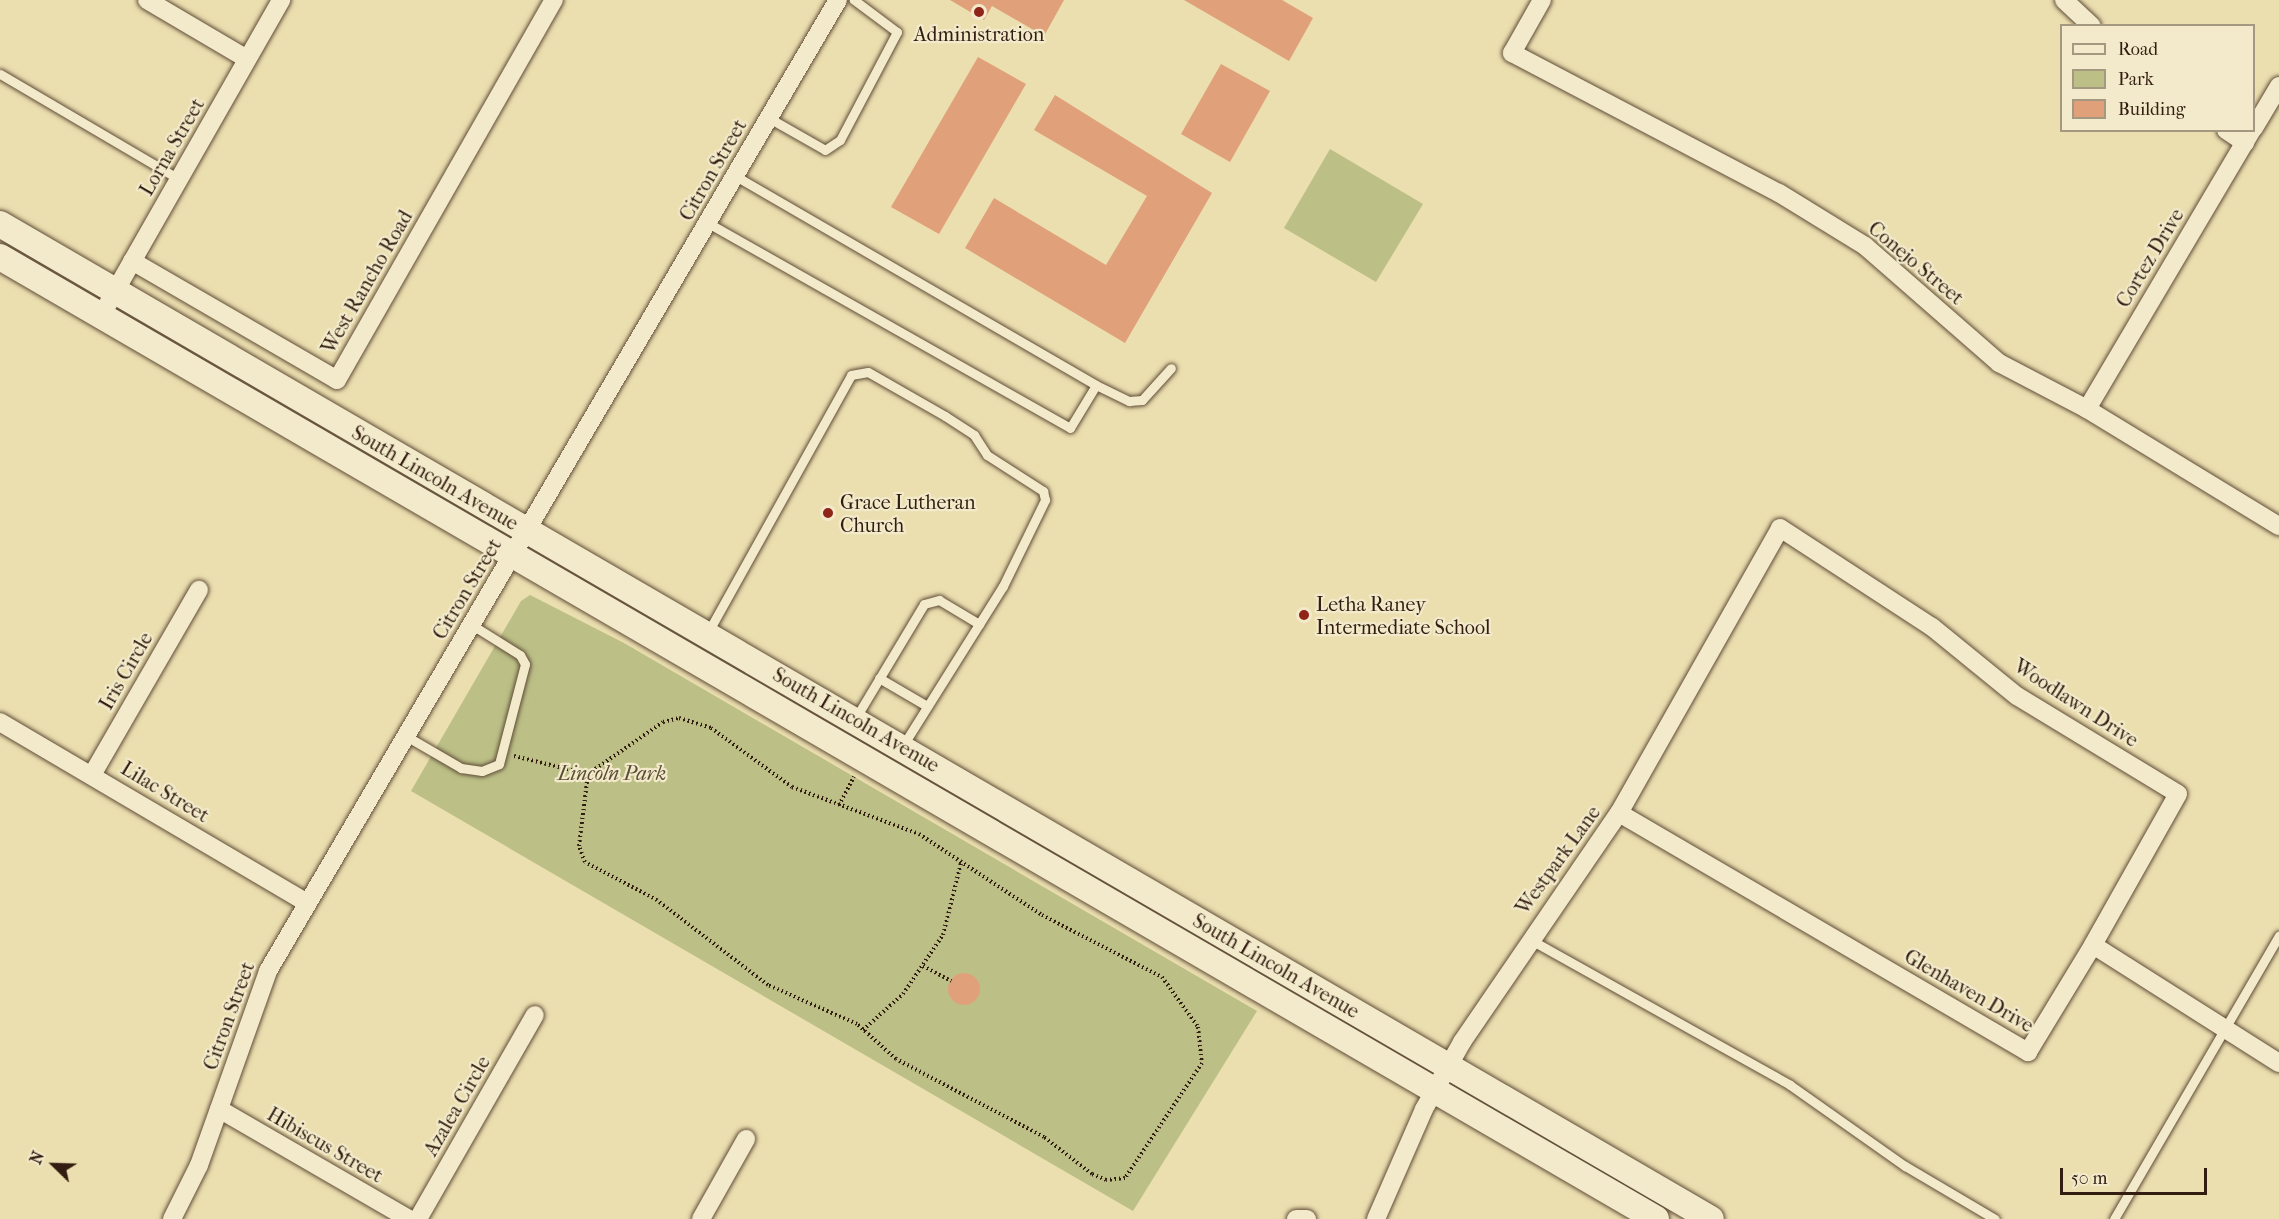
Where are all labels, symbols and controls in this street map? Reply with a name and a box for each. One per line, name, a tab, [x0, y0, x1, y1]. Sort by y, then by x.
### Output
marker: Administration	[972, 5, 986, 19]
place label: Administration	[914, 22, 1044, 46]
legend	[2060, 24, 2255, 132]
text: Road	[2118, 39, 2158, 60]
text: Park	[2118, 69, 2154, 90]
street label: Lorna Street	[134, 94, 210, 200]
text: Building	[2118, 99, 2185, 120]
street label: Citron Street	[674, 115, 752, 225]
street label: Cortez Drive	[2111, 204, 2189, 312]
street label: West Rancho Road	[316, 206, 418, 358]
street label: Conejo Street	[1863, 216, 1969, 310]
street label: South Lincoln Avenue	[347, 420, 523, 536]
place label: Grace Lutheran Church	[840, 490, 976, 537]
marker: Grace Lutheran Church	[821, 506, 835, 520]
street label: Citron Street	[428, 534, 506, 644]
place label: Letha Raney Intermediate School	[1316, 592, 1490, 639]
marker: Letha Raney Intermediate School	[1297, 608, 1311, 622]
street label: Iris Circle	[94, 628, 158, 714]
street label: Woodlawn Drive	[2009, 654, 2143, 752]
street label: South Lincoln Avenue	[768, 662, 944, 778]
street label: Lilac Street	[117, 756, 213, 828]
park label: Lincoln Park	[558, 761, 666, 785]
street label: Westpark Lane	[1511, 801, 1605, 919]
street label: South Lincoln Avenue	[1188, 908, 1364, 1024]
street label: Glenhaven Drive	[1900, 944, 2038, 1038]
street label: Citron Street	[198, 959, 260, 1073]
street label: Azalea Circle	[419, 1052, 495, 1160]
street label: Hibiscus Street	[263, 1102, 387, 1188]
north arrow	[24, 1135, 84, 1195]
text: N	[26, 1148, 48, 1167]
scale bar	[2063, 1156, 2210, 1194]
text: 50 m	[2071, 1168, 2107, 1189]

